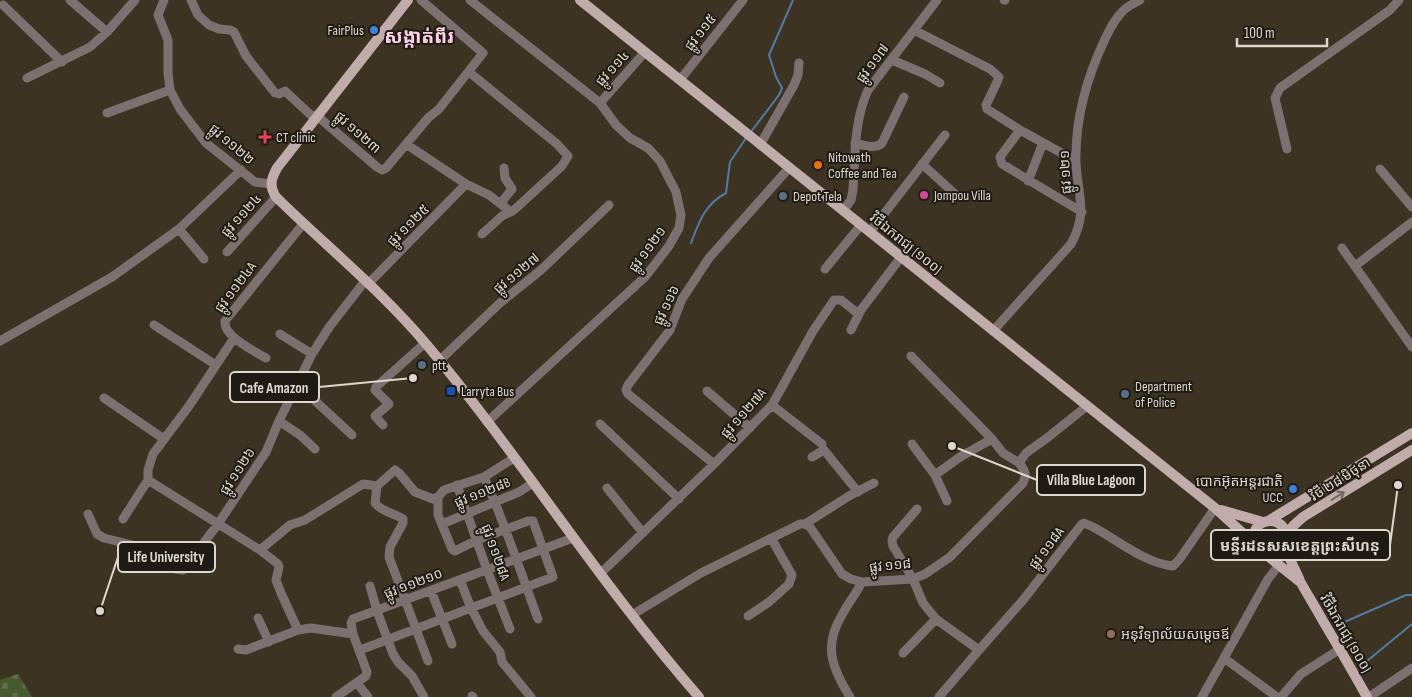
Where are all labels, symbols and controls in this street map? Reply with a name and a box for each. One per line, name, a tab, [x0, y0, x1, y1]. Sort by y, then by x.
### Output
street label: ផ្លូវ ១១៥	[681, 10, 723, 56]
scale bar	[1237, 15, 1327, 47]
place label: FairPlus	[328, 22, 364, 39]
marker: FairPlus	[368, 24, 380, 36]
text: 100 m	[1244, 24, 1275, 43]
district label: សង្កាត់ពីរ	[384, 26, 454, 49]
street label: ផ្លូវ ១១៧	[852, 40, 895, 88]
street label: ផ្លូវ ១១៤	[592, 47, 635, 92]
street label: ផ្លូវ ១១២៣	[329, 108, 384, 160]
street label: ផ្លូវ ១១២២	[203, 120, 258, 171]
place label: CT clinic	[276, 129, 316, 146]
marker: CT clinic	[258, 130, 272, 144]
place label: Nitowath Coffee and Tea	[828, 149, 897, 182]
street label: ផ្លូវ ១២១	[1056, 149, 1078, 194]
marker: Nitowath Coffee and Tea	[812, 159, 824, 171]
place label: Jompou Villa	[933, 187, 991, 204]
place label: Depot Tela	[793, 188, 842, 205]
marker: Jompou Villa	[918, 189, 930, 201]
street label: ផ្លូវ ១១២៤	[217, 190, 268, 243]
marker: Depot Tela	[777, 190, 789, 202]
street label: ផ្លូវ ១១២៥	[384, 201, 435, 252]
street label: វិថីឯករាជ្យ (១០០)	[866, 208, 946, 278]
street label: ផ្លូវ ១១២១	[625, 223, 672, 278]
street label: ផ្លូវ ១១២៧	[490, 249, 545, 300]
street label: ផ្លូវ ១១២៤A	[211, 258, 263, 318]
street label: ផ្លូវ ១១៦	[650, 282, 686, 329]
place label: ptt	[432, 357, 446, 374]
marker: ptt	[416, 359, 428, 371]
callout: Cafe Amazon	[230, 372, 319, 402]
place label: Department of Police	[1135, 378, 1192, 411]
text: Cafe Amazon	[239, 379, 309, 398]
place label: Larryta Bus	[461, 383, 514, 400]
street label: ផ្លូវ ១១២៧A	[717, 384, 773, 444]
marker: Larryta Bus	[445, 385, 457, 397]
marker: Department of Police	[1119, 388, 1131, 400]
street label: ផ្លូវ ១១២៦	[216, 444, 262, 500]
street label: វិថី ២៨ មិថុនា	[1306, 454, 1374, 505]
callout: Villa Blue Lagoon	[1037, 465, 1145, 495]
text: Villa Blue Lagoon	[1047, 471, 1135, 490]
place label: បោកអ៊ុតអន្តរជាតិ UCC	[1196, 473, 1283, 506]
street label: ផ្លូវ ១១២៨B	[452, 474, 514, 514]
marker: បោកអ៊ុតអន្តរជាតិ UCC	[1287, 483, 1299, 495]
one-way arrow	[1330, 490, 1344, 500]
street label: ផ្លូវ ១១២៨A	[475, 522, 514, 585]
street label: ផ្លូវ ១១៨A	[1025, 523, 1071, 575]
callout: មន្ទីរដនសសខេត្តព្រះសីហនុ	[1211, 530, 1390, 560]
text: មន្ទីរដនសសខេត្តព្រះសីហនុ	[1220, 536, 1380, 556]
callout: Life University	[118, 542, 215, 572]
text: Life University	[128, 548, 205, 567]
street label: ផ្លូវ ១១៨	[868, 555, 912, 579]
street label: ផ្លូវ ១១២១០	[381, 564, 446, 605]
street label: វិថីឯករាជ្យ (១០០)	[1316, 590, 1375, 676]
place label: អនុវិទ្យាល័យសម្តេចឪ	[1121, 625, 1230, 643]
marker: អនុវិទ្យាល័យសម្តេចឪ	[1105, 628, 1117, 640]

